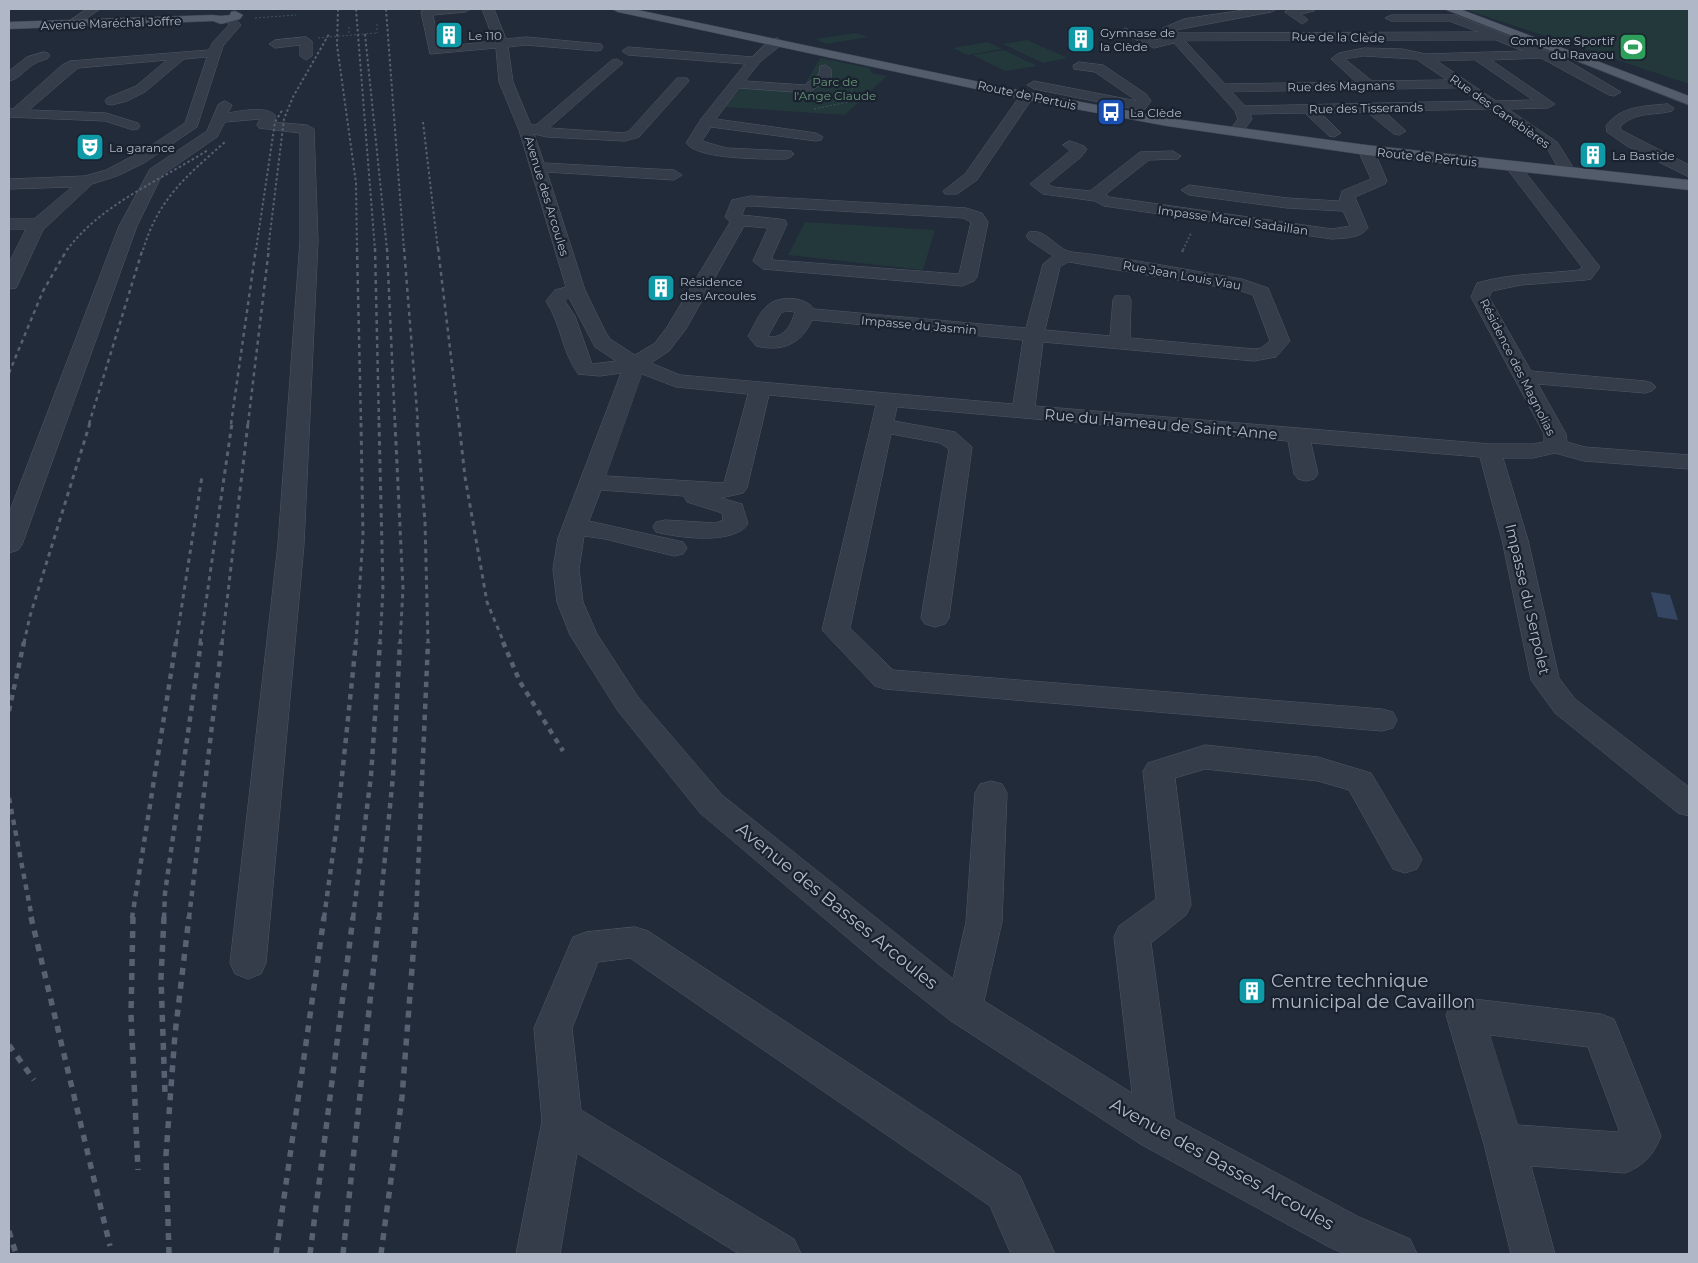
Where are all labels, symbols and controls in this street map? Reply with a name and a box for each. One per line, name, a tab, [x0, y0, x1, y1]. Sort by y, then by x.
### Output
street label: Avenue Maréchal Joffre	[40, 13, 182, 33]
building icon: Le 110	[434, 20, 464, 50]
building icon: Gymnase de la Clède	[1066, 24, 1096, 54]
place label: Gymnase de la Clède	[1100, 25, 1175, 54]
place label: Le 110	[468, 28, 502, 43]
street label: Rue de la Clède	[1291, 29, 1385, 45]
sports icon: Complexe Sportif du Ravaou	[1618, 32, 1648, 62]
place label: Complexe Sportif du Ravaou	[1510, 33, 1615, 62]
street label: Rue des Canebières	[1447, 71, 1553, 151]
park label: Parc de l'Ange Claude	[794, 74, 876, 103]
street label: Route de Pertuis	[976, 77, 1078, 113]
street label: Rue des Magnans	[1287, 78, 1395, 94]
bus stop icon: La Clède	[1096, 97, 1126, 127]
street label: Rue des Tisserands	[1309, 100, 1423, 116]
place label: La Clède	[1130, 105, 1182, 120]
theatre icon: La garance	[75, 132, 105, 162]
street label: Avenue des Arcoules	[522, 134, 572, 258]
place label: La garance	[109, 140, 175, 155]
building icon: La Bastide	[1578, 140, 1608, 170]
street label: Route de Pertuis	[1376, 144, 1478, 170]
place label: La Bastide	[1612, 148, 1675, 163]
street label: Impasse Marcel Sadaillan	[1157, 202, 1309, 238]
street label: Rue Jean Louis Viau	[1122, 257, 1242, 293]
building icon: Résidence des Arcoules	[646, 273, 676, 303]
place label: Résidence des Arcoules	[680, 274, 756, 303]
street label: Résidence des Magnolias	[1477, 296, 1559, 438]
street label: Impasse du Jasmin	[861, 312, 977, 338]
street label: Rue du Hameau de Saint-Anne	[1044, 404, 1278, 444]
street label: Impasse du Serpolet	[1501, 522, 1555, 676]
street label: Avenue des Basses Arcoules	[732, 818, 942, 994]
place label: Centre technique municipal de Cavaillon	[1271, 970, 1475, 1013]
building icon: Centre technique municipal de Cavaillon	[1237, 976, 1267, 1006]
street label: Avenue des Basses Arcoules	[1106, 1093, 1338, 1235]

